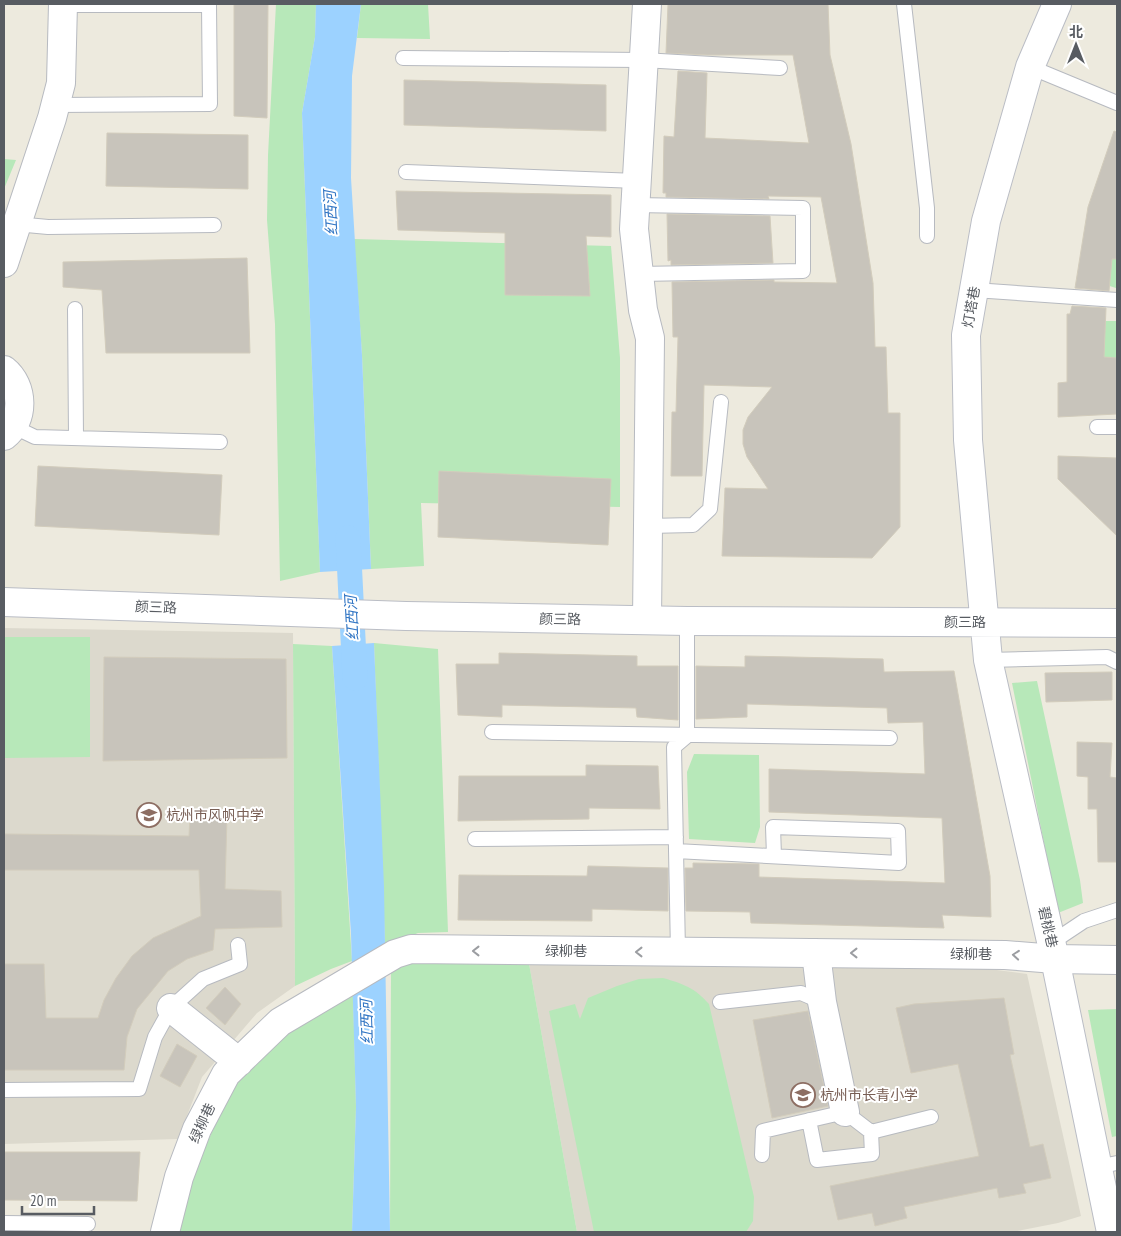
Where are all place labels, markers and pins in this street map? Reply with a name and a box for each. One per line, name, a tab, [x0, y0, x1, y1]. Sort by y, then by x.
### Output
school or university icon: 杭州市风帆中学	[136, 802, 162, 828]
place label: 杭州市风帆中学	[166, 806, 264, 824]
school or university icon: 杭州市长青小学	[790, 1082, 816, 1108]
place label: 杭州市长青小学	[820, 1086, 918, 1104]

